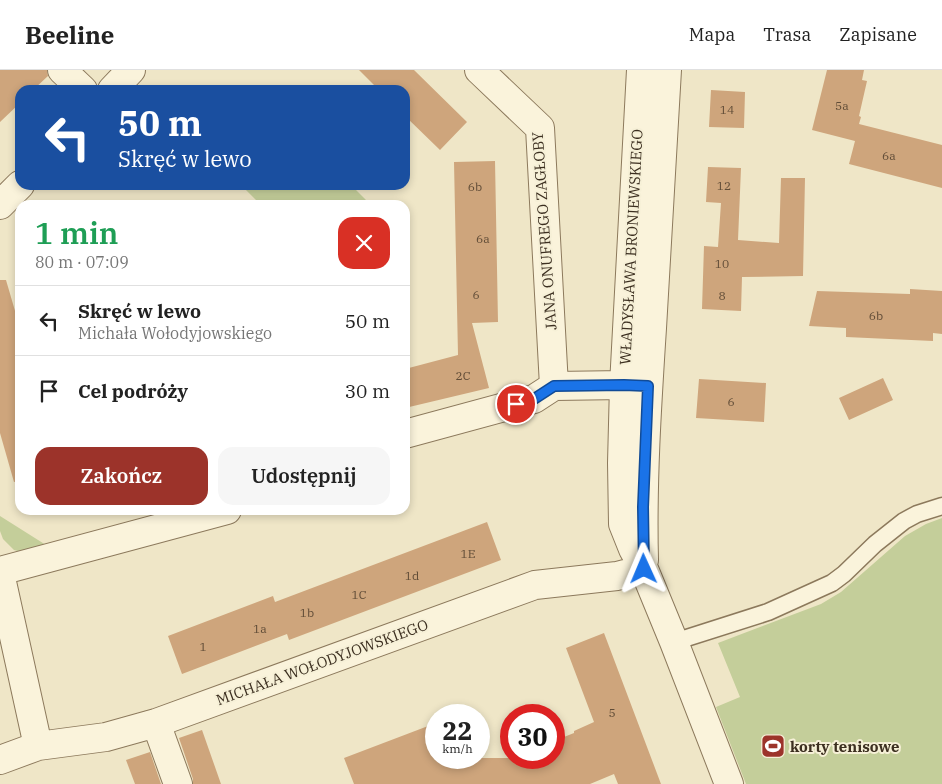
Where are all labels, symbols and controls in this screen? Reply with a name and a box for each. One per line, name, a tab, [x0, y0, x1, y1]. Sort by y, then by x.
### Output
text: Beeline	[25, 19, 114, 51]
text: Mapa	[689, 23, 735, 46]
text: Trasa	[763, 23, 811, 46]
text: Zapisane	[839, 23, 917, 46]
house number: 5a	[835, 98, 849, 113]
text: 50 m	[118, 100, 202, 146]
house number: 14	[720, 102, 734, 117]
icon: left	[35, 105, 100, 170]
street label: WŁADYSŁAWA BRONIEWSKIEGO	[615, 129, 647, 365]
street label: JANA ONUFREGO ZAGŁOBY	[528, 131, 560, 331]
text: Skręć w lewo	[118, 144, 252, 173]
house number: 6a	[882, 148, 896, 163]
house number: 12	[717, 178, 731, 193]
house number: 6b	[468, 179, 482, 194]
text: 1 min	[35, 213, 118, 252]
button: close	[338, 217, 390, 269]
house number: 6a	[476, 231, 490, 246]
text: 80 m · 07:09	[35, 252, 129, 272]
house number: 10	[715, 256, 729, 271]
house number: 6	[472, 287, 480, 302]
house number: 8	[718, 288, 726, 303]
text: Skręć w lewo	[78, 299, 201, 323]
icon: left	[35, 307, 63, 335]
house number: 6b	[869, 308, 883, 323]
text: 50 m	[345, 309, 390, 333]
text: Michała Wołodyjowskiego	[78, 323, 272, 343]
house number: 2C	[456, 368, 471, 383]
icon: arrive	[35, 377, 63, 405]
text: Cel podróży	[78, 379, 188, 403]
text: 30 m	[345, 379, 390, 403]
pin	[495, 383, 537, 425]
icon: arrive	[502, 390, 530, 418]
house number: 6	[727, 394, 735, 409]
button: Zakończ	[35, 447, 208, 505]
button: Udostępnij	[218, 447, 390, 505]
position arrow	[617, 542, 669, 594]
house number: 1E	[461, 546, 475, 561]
house number: 1d	[405, 568, 419, 583]
house number: 1C	[352, 587, 367, 602]
house number: 1b	[300, 605, 314, 620]
street label: MICHAŁA WOŁODYJOWSKIEGO	[213, 615, 431, 709]
house number: 1a	[253, 621, 267, 636]
house number: 1	[199, 639, 207, 654]
speed limit sign: 30	[500, 704, 565, 769]
house number: 5	[608, 705, 616, 720]
text: 22	[442, 714, 473, 747]
sports icon: korty tenisowe	[760, 733, 786, 759]
place label: korty tenisowe	[790, 737, 899, 756]
text: km/h	[442, 741, 473, 756]

